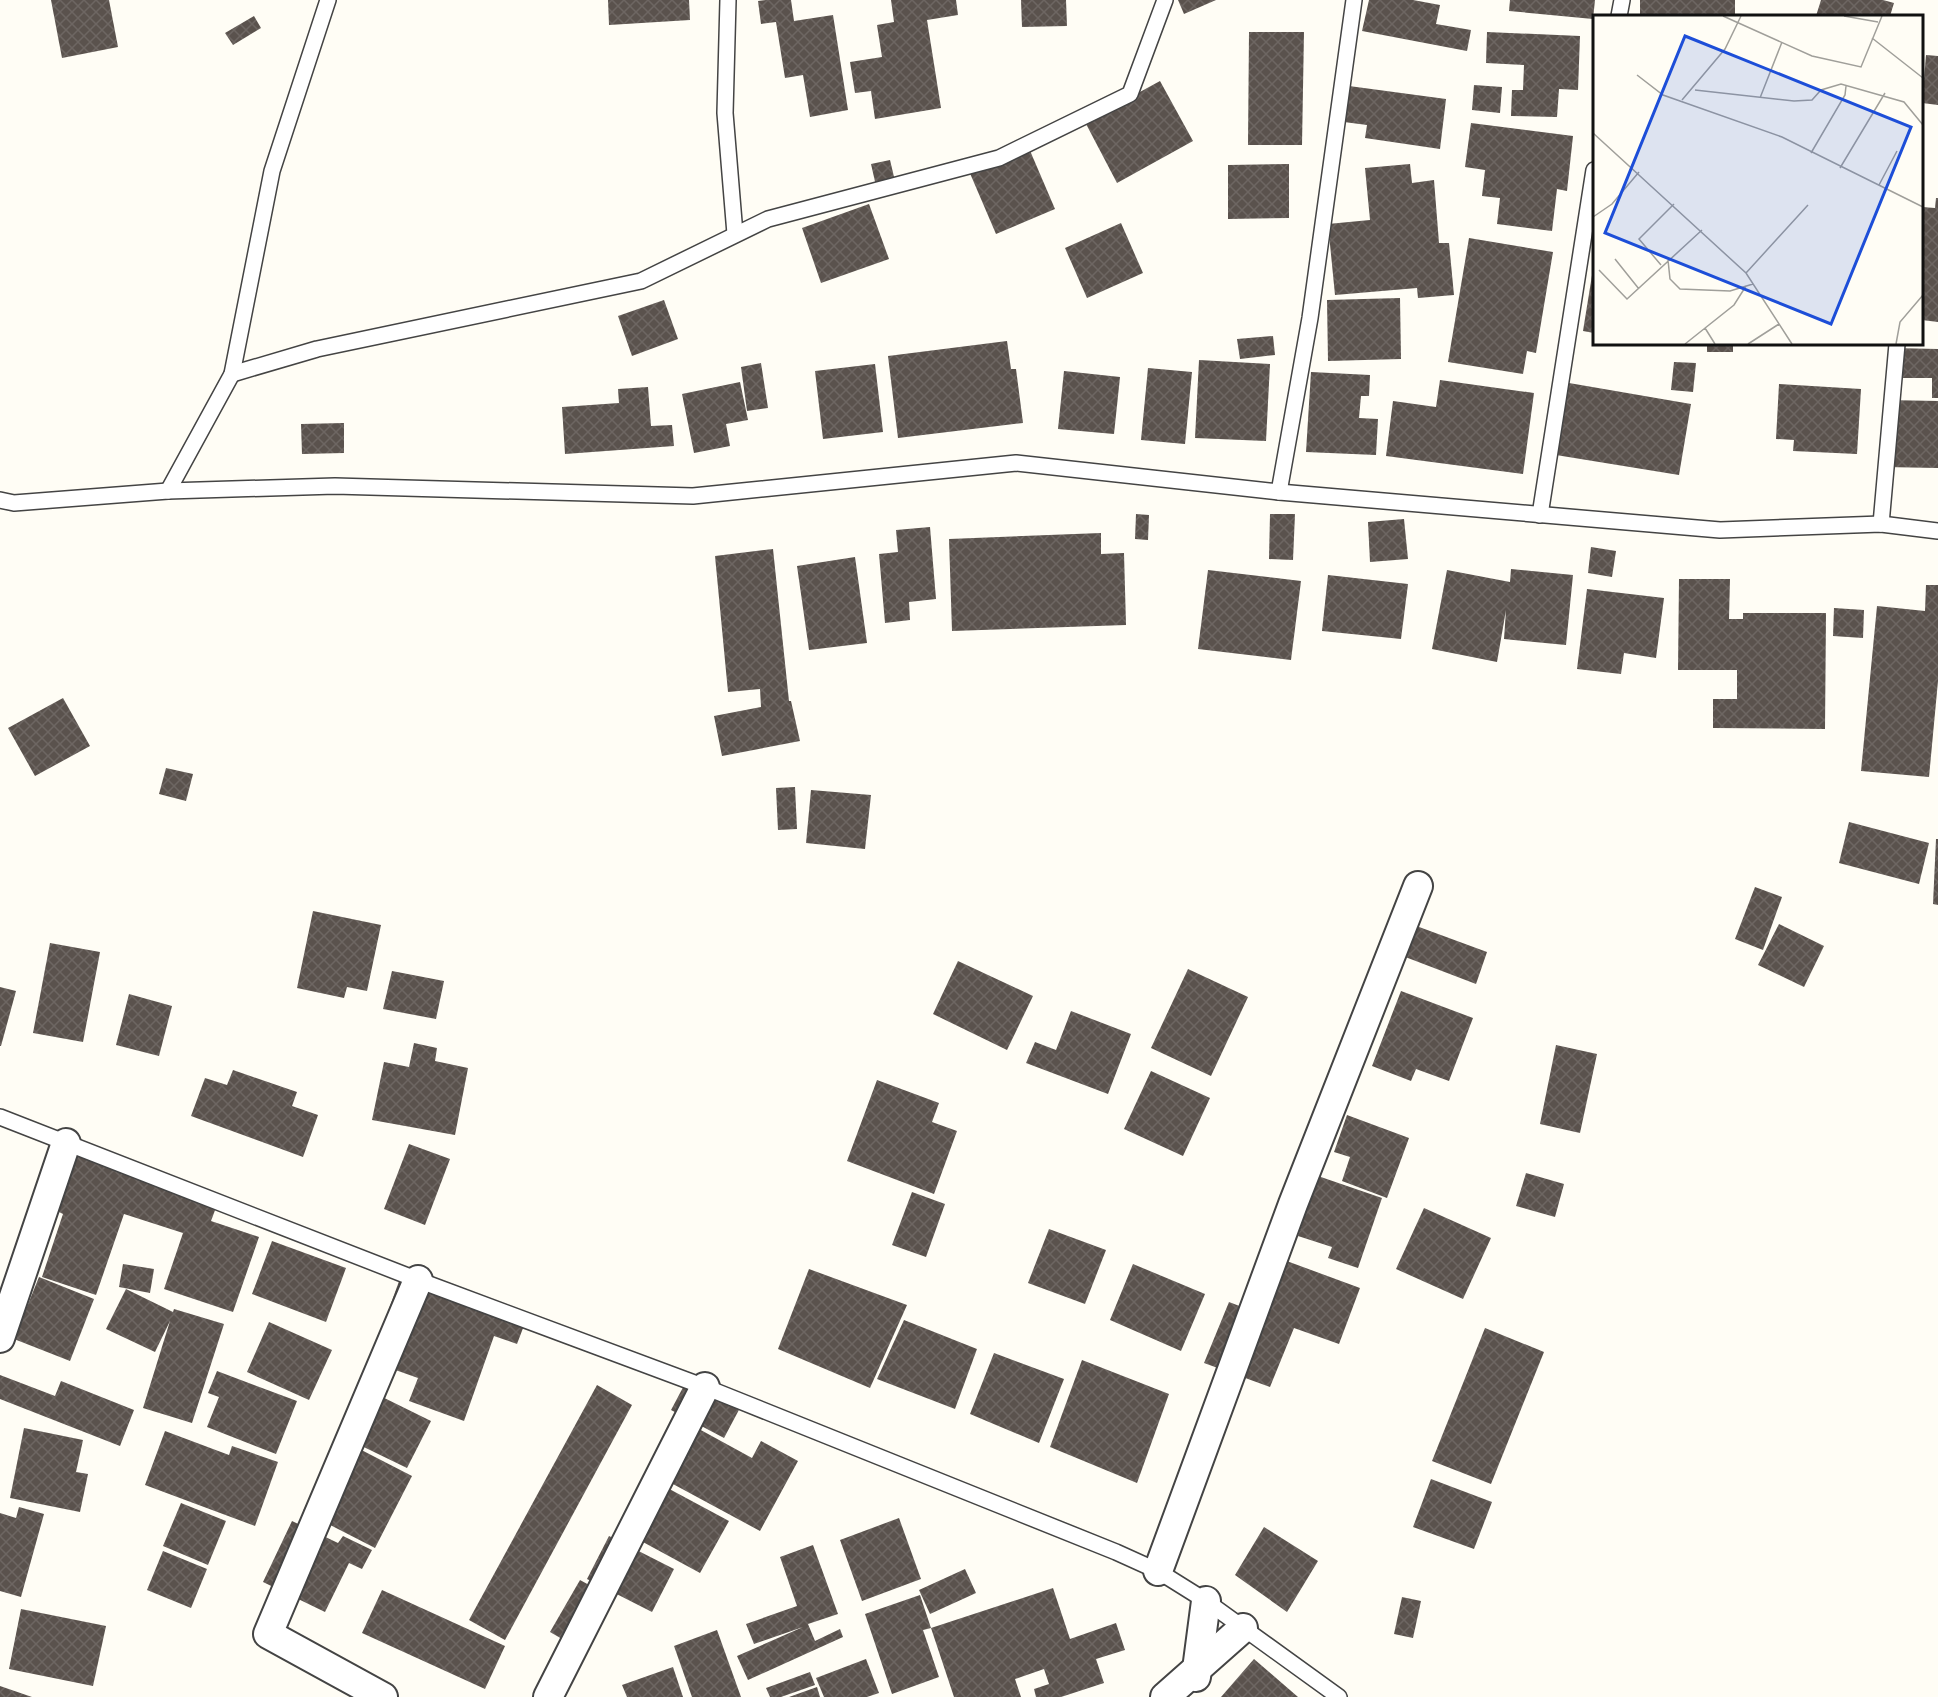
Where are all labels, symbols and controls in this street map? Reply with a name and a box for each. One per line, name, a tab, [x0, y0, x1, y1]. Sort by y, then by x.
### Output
inset map	[1593, 15, 1923, 345]

